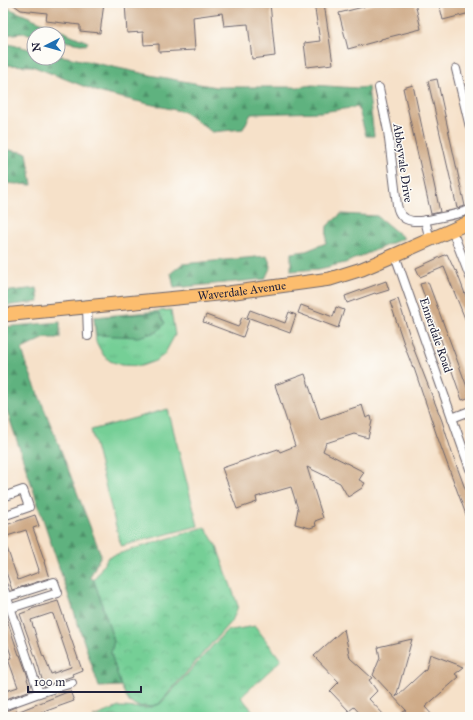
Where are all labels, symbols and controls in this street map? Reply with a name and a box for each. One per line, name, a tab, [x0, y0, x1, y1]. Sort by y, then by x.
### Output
north arrow	[26, 26, 66, 66]
text: N	[30, 41, 44, 52]
street label: Abbeyvale Drive	[390, 122, 415, 203]
street label: Waverdale Avenue	[197, 278, 287, 303]
street label: Ennerdale Road	[417, 296, 455, 374]
scale bar	[28, 668, 141, 694]
text: 100 m	[34, 675, 65, 689]

